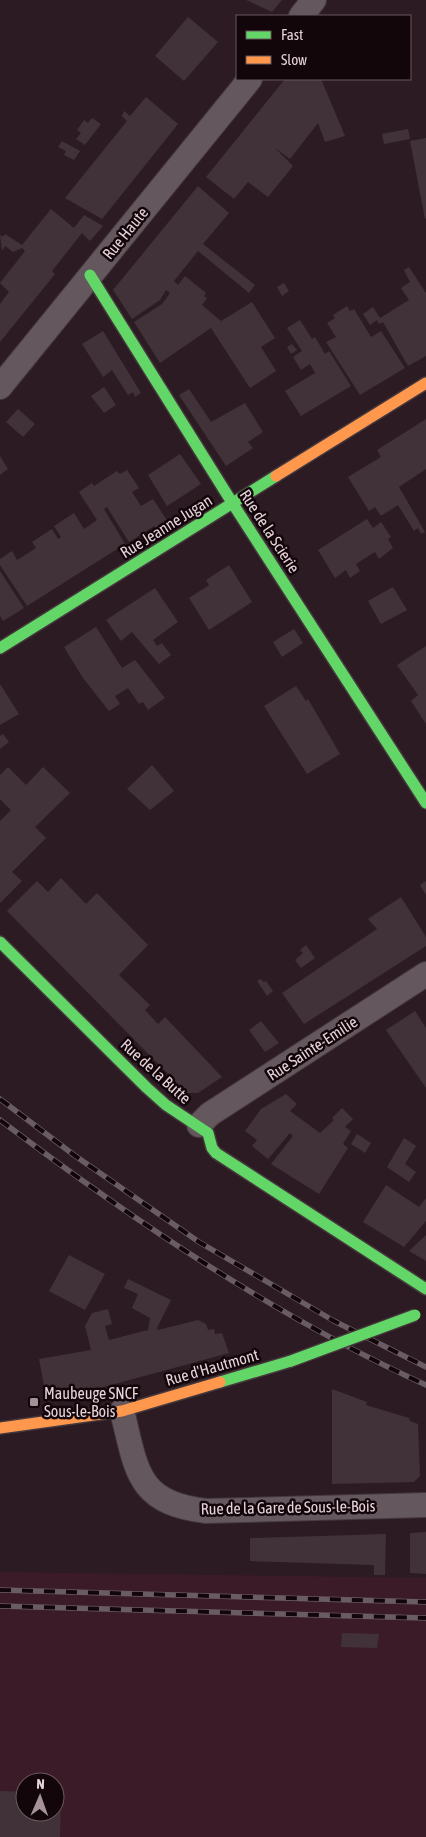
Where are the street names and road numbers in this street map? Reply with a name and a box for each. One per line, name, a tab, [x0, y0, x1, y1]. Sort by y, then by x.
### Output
street label: Rue Haute	[99, 203, 151, 263]
street label: Rue de la Scierie	[236, 486, 304, 576]
street label: Rue Jeanne Jugan	[117, 491, 216, 562]
street label: Rue Sainte-Emilie	[264, 1012, 360, 1084]
street label: Rue de la Butte	[117, 1035, 195, 1107]
street label: Rue d'Hautmont	[163, 1345, 261, 1389]
street label: Rue de la Gare de Sous-le-Bois	[201, 1496, 376, 1518]

